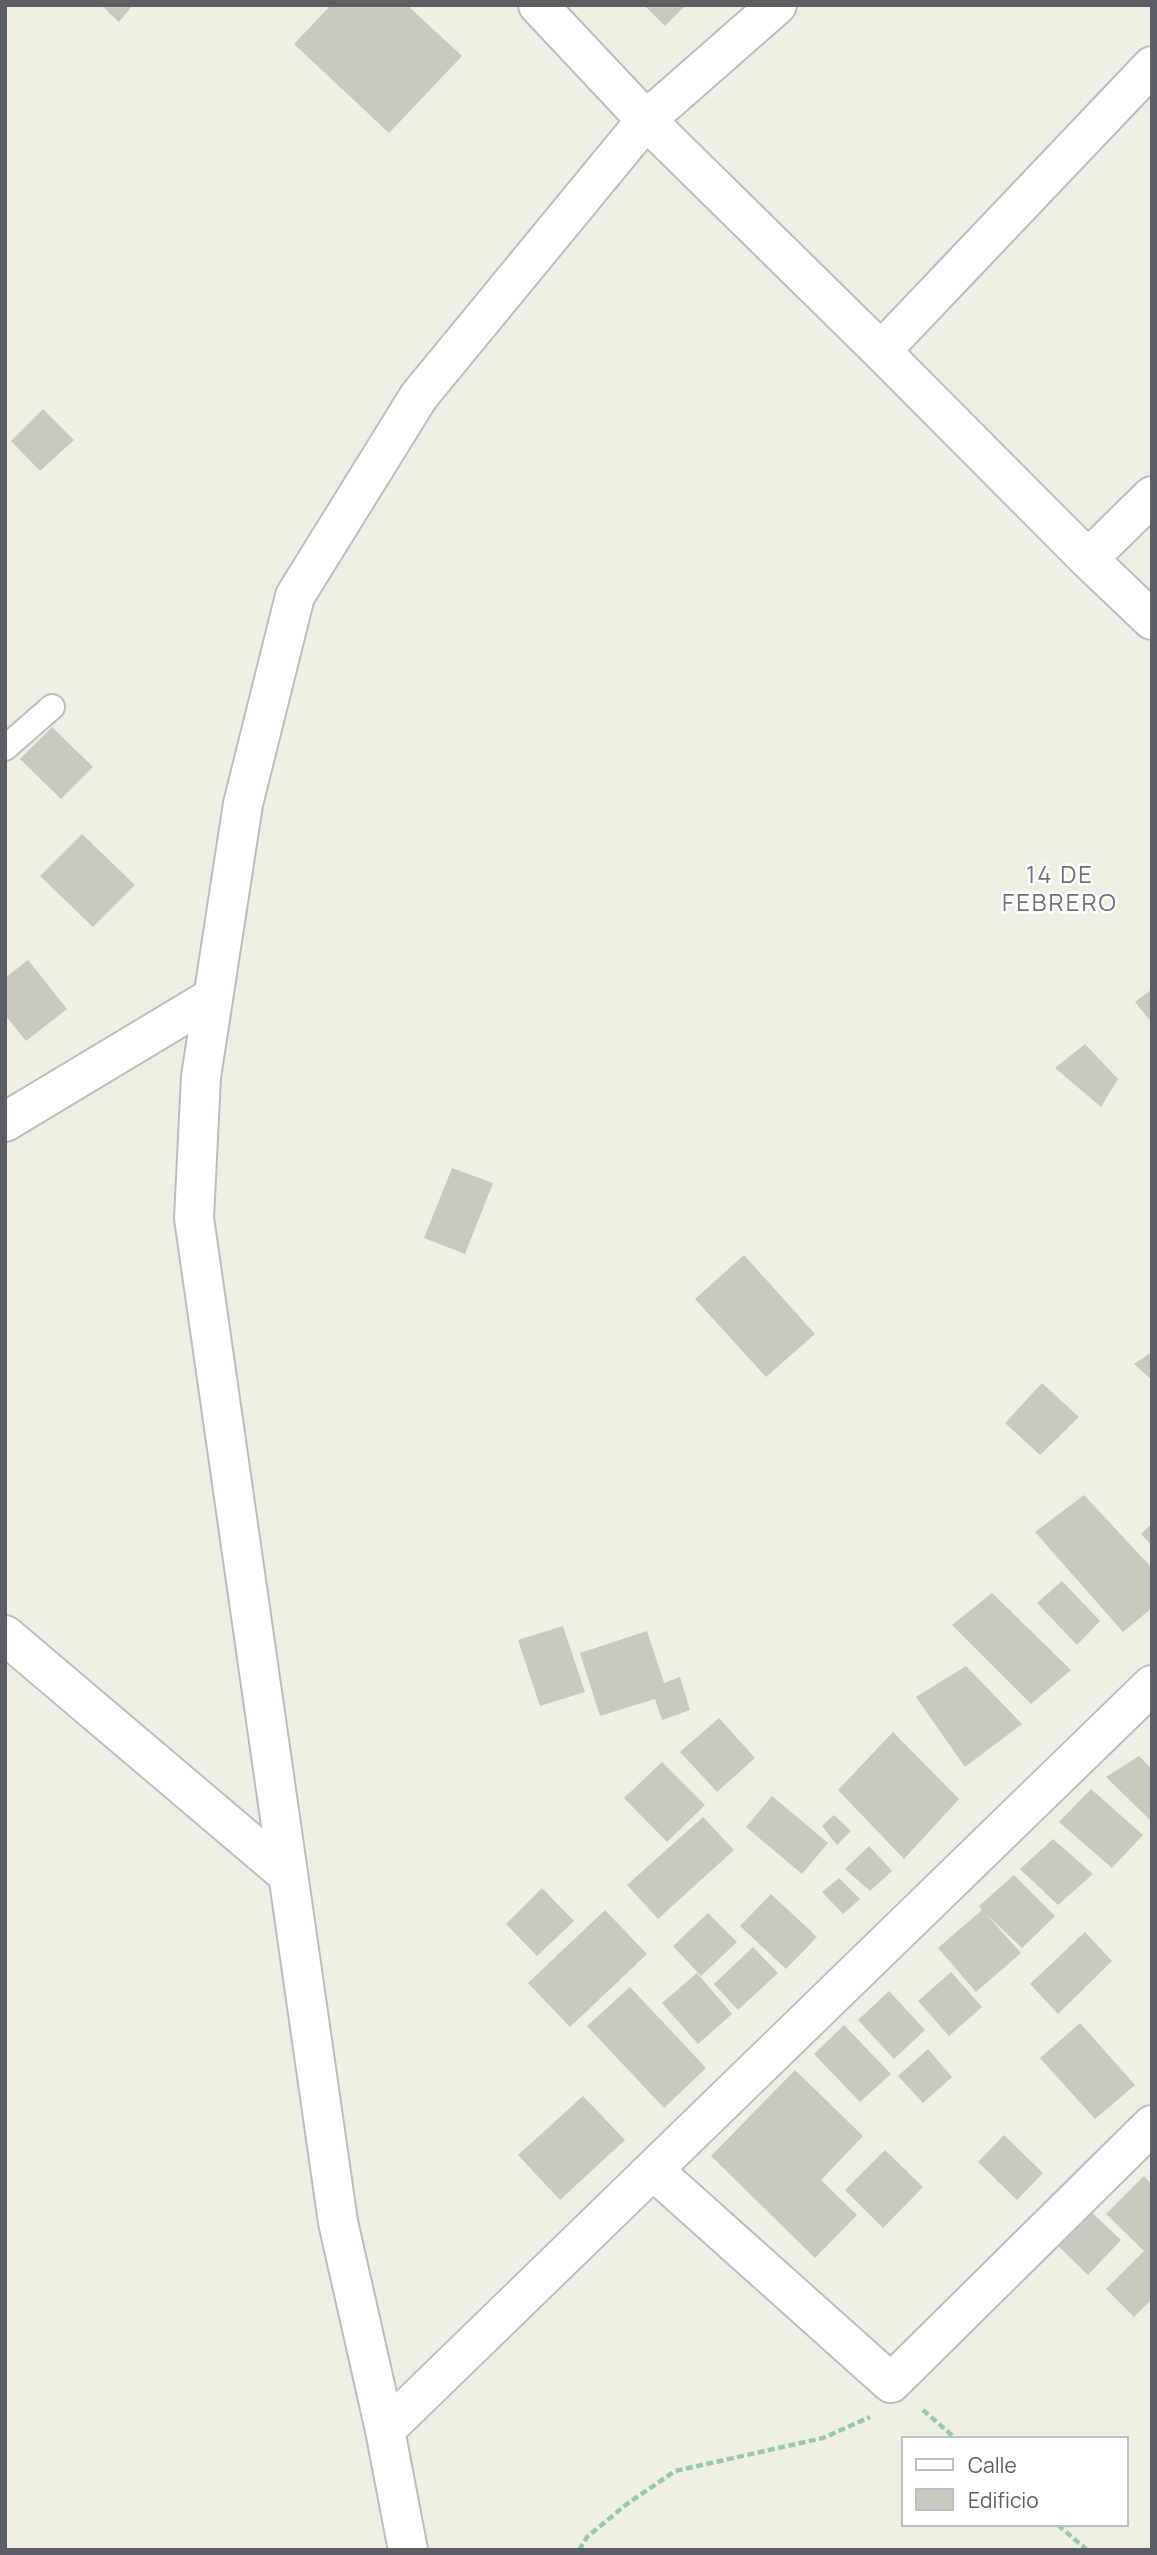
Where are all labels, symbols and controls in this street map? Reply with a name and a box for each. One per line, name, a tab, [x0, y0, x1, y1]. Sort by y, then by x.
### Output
district label: 14 DE FEBRERO	[1003, 862, 1117, 918]
legend	[902, 2436, 1129, 2527]
text: Calle	[968, 2451, 1017, 2479]
text: Edificio	[968, 2486, 1039, 2514]

